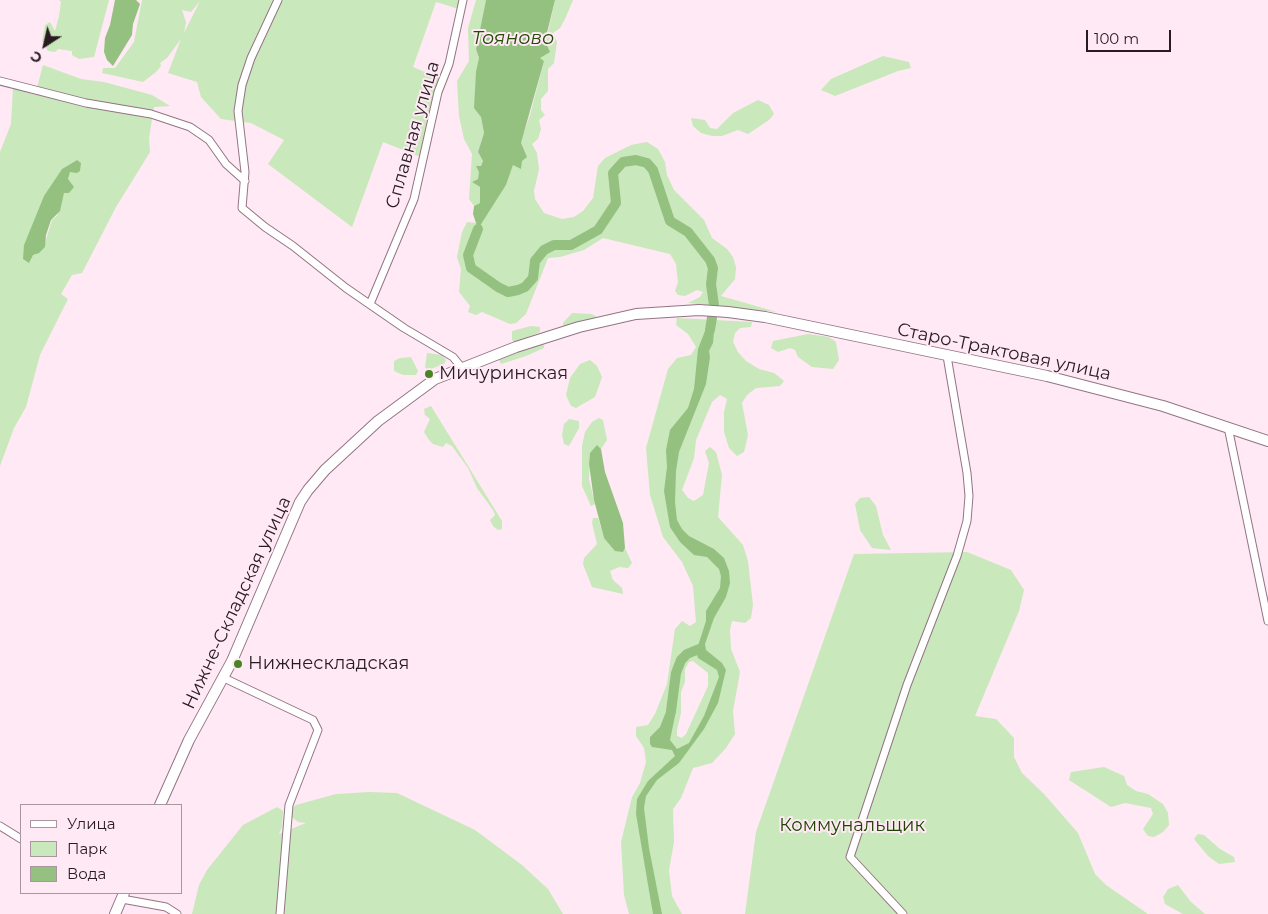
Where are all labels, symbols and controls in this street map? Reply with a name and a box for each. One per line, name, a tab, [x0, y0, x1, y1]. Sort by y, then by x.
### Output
north arrow	[20, 20, 70, 70]
scale bar	[1088, 20, 1173, 52]
water label: Тояново	[472, 27, 554, 49]
text: 100 m	[1094, 29, 1139, 48]
text: С	[27, 47, 46, 68]
street label: Сплавная улица	[382, 59, 444, 211]
street label: Старо-Трактовая улица	[895, 319, 1113, 385]
place label: Мичуринская	[439, 363, 568, 385]
marker: Мичуринская	[423, 368, 435, 380]
street label: Нижне-Складская улица	[178, 493, 296, 713]
place label: Нижнескладская	[248, 653, 409, 675]
marker: Нижнескладская	[232, 658, 244, 670]
legend	[20, 804, 182, 894]
text: Улица	[67, 814, 115, 833]
park label: Коммунальщик	[779, 815, 925, 837]
text: Парк	[67, 839, 107, 858]
text: Вода	[67, 864, 106, 883]

